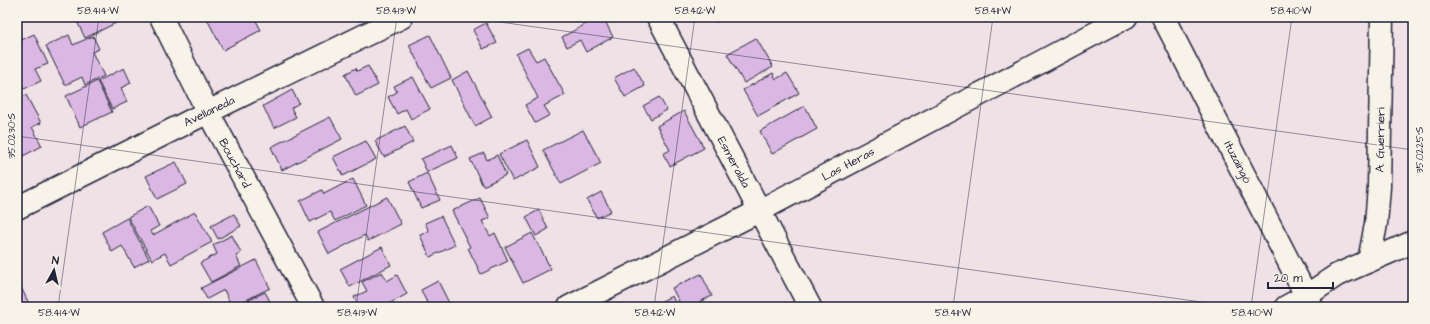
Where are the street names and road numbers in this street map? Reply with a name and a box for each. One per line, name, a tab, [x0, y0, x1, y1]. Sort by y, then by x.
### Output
street label: Avellaneda	[181, 92, 238, 131]
street label: A. Guerrieri	[1371, 107, 1390, 173]
street label: Esmeralda	[713, 134, 754, 191]
street label: Bouchard	[214, 135, 255, 191]
street label: Ituzaingó	[1219, 138, 1256, 187]
street label: Las Heras	[819, 143, 878, 186]

